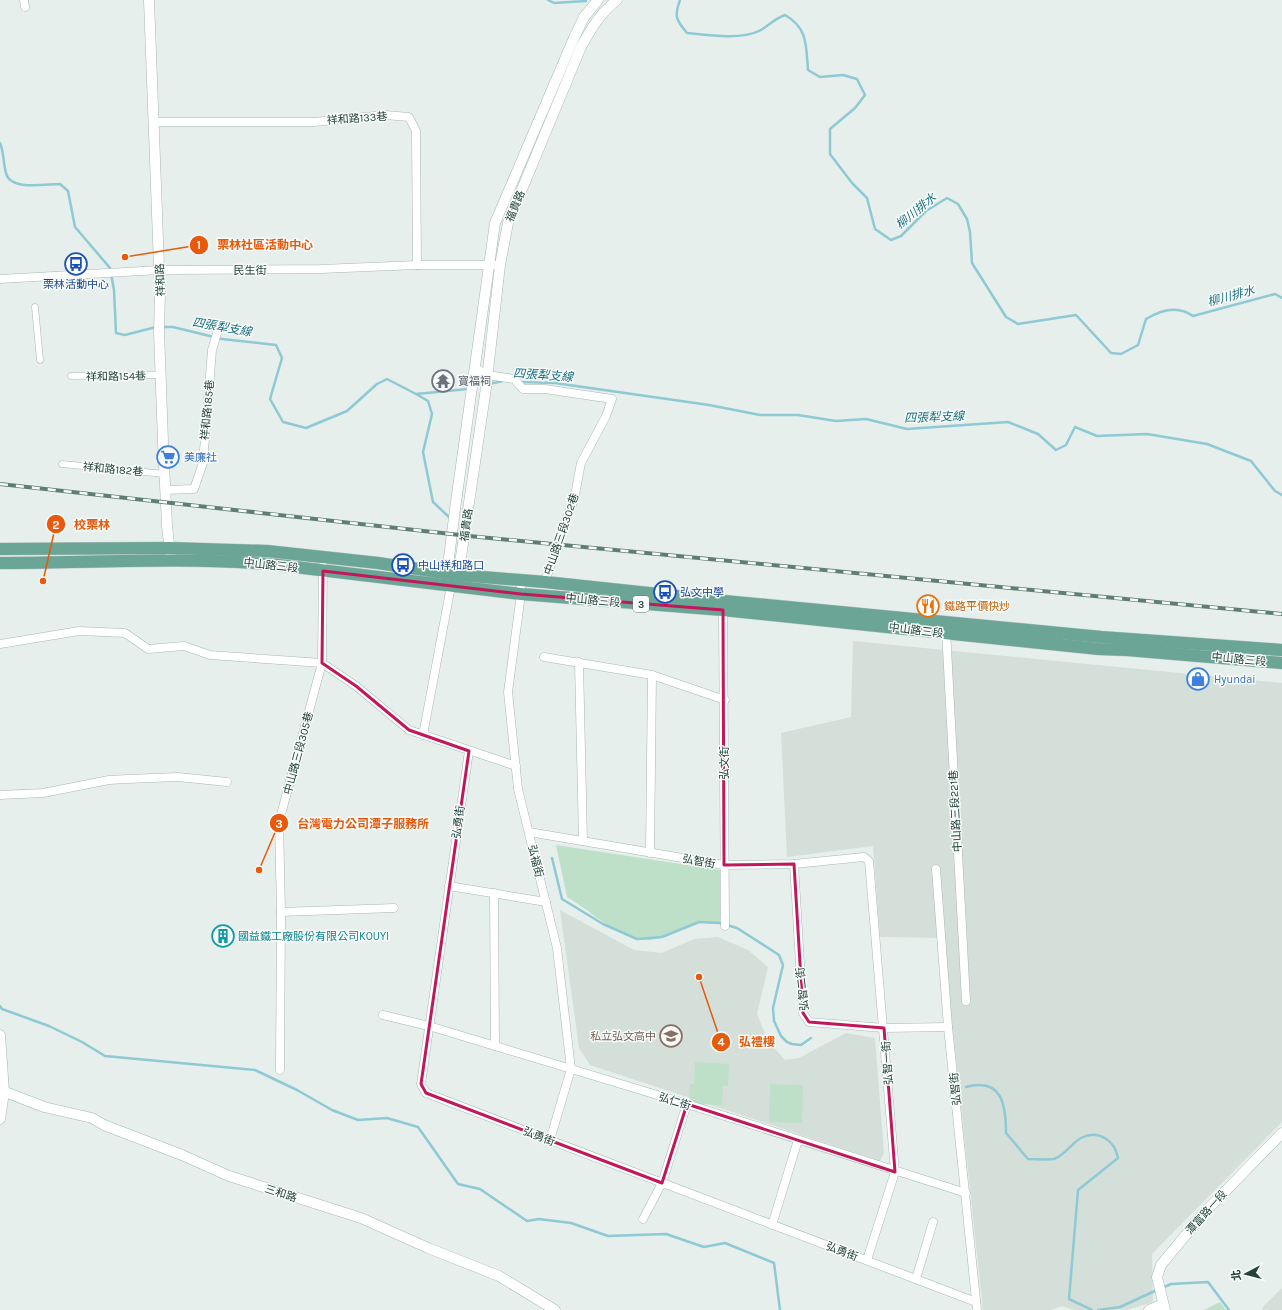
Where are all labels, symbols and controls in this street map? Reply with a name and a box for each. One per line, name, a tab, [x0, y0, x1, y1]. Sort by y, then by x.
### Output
street label: 祥和路133巷	[326, 110, 388, 127]
street label: 福貴路	[503, 188, 528, 224]
water label: 柳川排水	[893, 190, 940, 232]
callout: 栗林社區活動中心	[189, 233, 321, 257]
text: 1	[197, 238, 201, 252]
text: 栗林社區活動中心	[217, 238, 313, 252]
bus stop icon: 栗林活動中心	[63, 251, 89, 277]
street label: 祥和路	[153, 263, 168, 297]
street label: 民生街	[234, 264, 267, 277]
place label: 栗林活動中心	[43, 278, 109, 291]
water label: 柳川排水	[1206, 283, 1257, 309]
water label: 四張犁支線	[191, 315, 255, 339]
water label: 四張犁支線	[513, 366, 575, 384]
temple icon: 寶福祠	[430, 368, 456, 394]
street label: 祥和路154巷	[86, 369, 146, 384]
place label: 寶福祠	[458, 375, 491, 388]
street label: 祥和路185巷	[198, 379, 217, 441]
water label: 四張犁支線	[904, 409, 966, 425]
supermarket icon: 美廉社	[155, 444, 181, 470]
place label: 美廉社	[184, 451, 217, 464]
street label: 祥和路182巷	[82, 460, 144, 479]
street label: 中山路三段302巷	[541, 492, 582, 577]
street label: 福貴路	[458, 508, 475, 542]
callout: 校栗林	[46, 512, 118, 536]
text: 2	[52, 518, 60, 532]
text: 校栗林	[74, 518, 110, 532]
bus stop icon: 中山祥和路口	[390, 552, 416, 578]
street label: 中山路三段	[243, 556, 299, 575]
place label: 中山祥和路口	[418, 559, 484, 572]
bus stop icon: 弘文中學	[652, 579, 678, 605]
place label: 弘文中學	[680, 586, 724, 599]
street label: 中山路三段	[565, 592, 621, 609]
restaurant icon: 鐵路平價快炒	[915, 593, 941, 619]
road number: 3	[633, 596, 649, 612]
place label: 鐵路平價快炒	[944, 600, 1010, 613]
street label: 中山路三段	[888, 621, 944, 640]
street label: 中山路三段	[1211, 651, 1267, 668]
shop icon: Hyundai	[1185, 666, 1211, 692]
place label: Hyundai	[1214, 673, 1256, 686]
street label: 中山路三段305巷	[281, 710, 316, 796]
street label: 弘文街	[718, 747, 731, 780]
street label: 中山路三段221巷	[947, 769, 964, 852]
street label: 弘勇街	[450, 805, 467, 839]
callout: 台灣電力公司潭子服務所	[269, 811, 437, 835]
text: 3	[275, 817, 283, 831]
text: 台灣電力公司潭子服務所	[297, 817, 429, 831]
street label: 弘福街	[525, 844, 546, 879]
street label: 弘智街	[682, 852, 716, 871]
building icon: 國益鐵工廠股份有限公司KOUYI	[210, 923, 236, 949]
place label: 國益鐵工廠股份有限公司KOUYI	[238, 930, 389, 943]
street label: 弘智二街	[794, 966, 811, 1012]
school or university icon: 私立弘文高中	[658, 1023, 684, 1049]
place label: 私立弘文高中	[590, 1030, 656, 1043]
callout: 弘禮樓	[711, 1030, 783, 1054]
text: 4	[717, 1035, 725, 1049]
text: 弘禮樓	[739, 1035, 775, 1049]
street label: 弘智一街	[879, 1041, 896, 1085]
street label: 弘智街	[947, 1072, 964, 1106]
street label: 弘仁街	[657, 1090, 693, 1113]
street label: 弘勇街	[521, 1124, 557, 1148]
street label: 三和路	[263, 1182, 299, 1205]
street label: 潭富路一段	[1183, 1188, 1230, 1237]
street label: 弘勇街	[824, 1239, 860, 1263]
north arrow	[1226, 1254, 1266, 1294]
text: 北	[1229, 1269, 1244, 1281]

